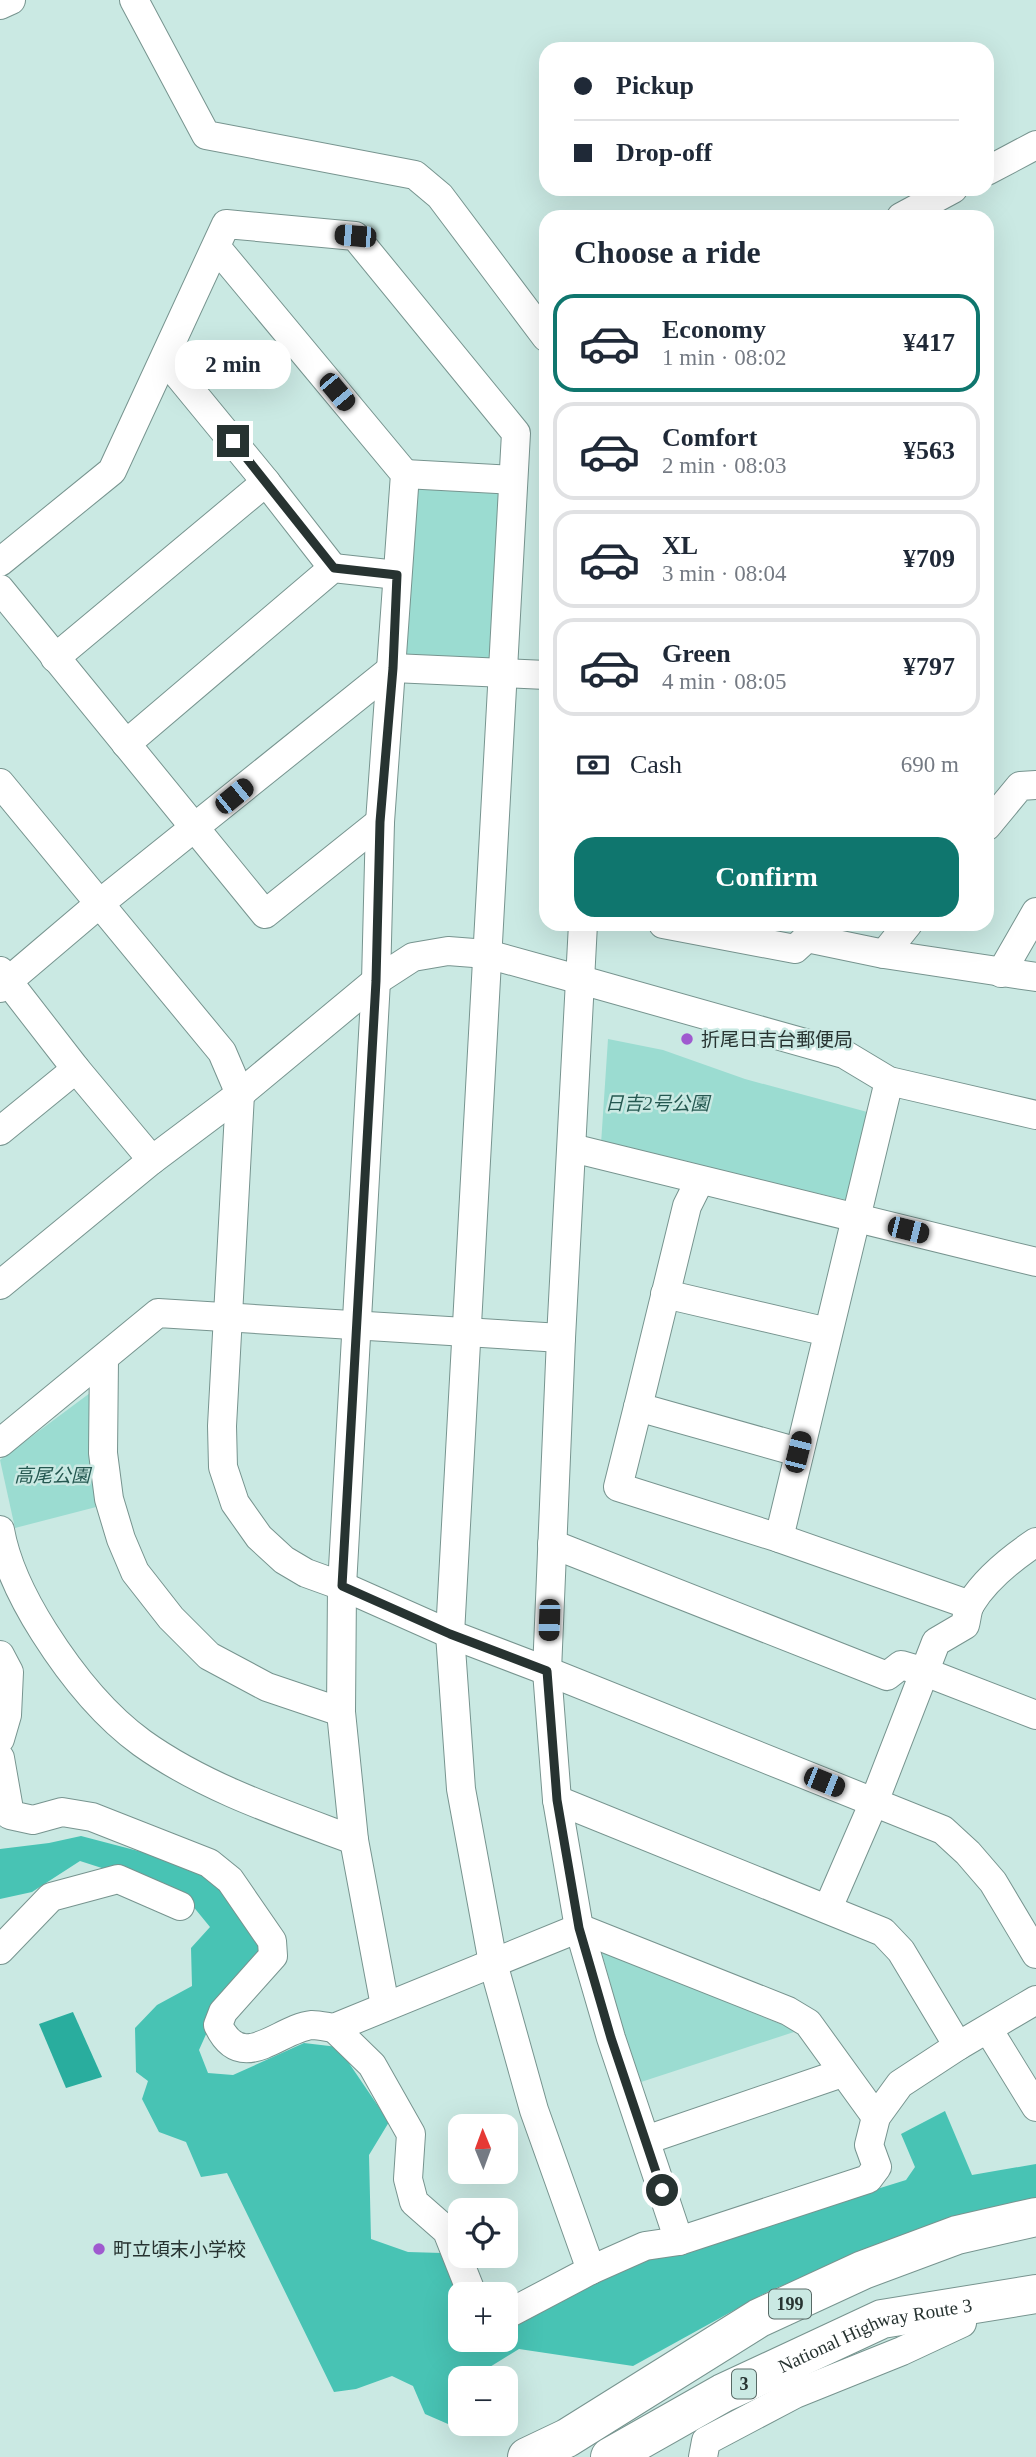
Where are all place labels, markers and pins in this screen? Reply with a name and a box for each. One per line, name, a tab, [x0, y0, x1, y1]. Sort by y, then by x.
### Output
place label: 折尾日吉台郵便局	[701, 1029, 853, 1050]
marker: 折尾日吉台郵便局	[679, 1031, 695, 1047]
place label: 町立頃末小学校	[113, 2239, 246, 2260]
marker: 町立頃末小学校	[91, 2241, 107, 2257]

